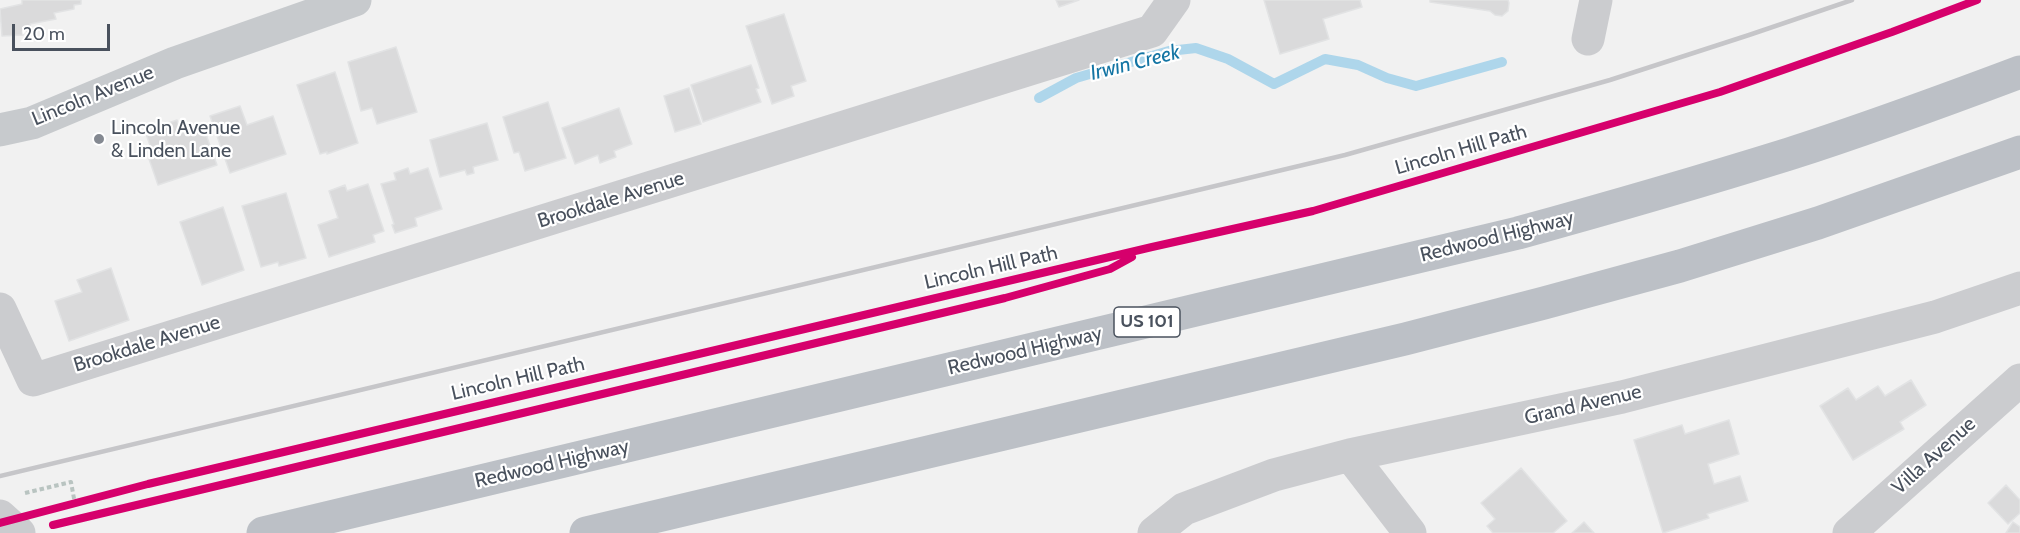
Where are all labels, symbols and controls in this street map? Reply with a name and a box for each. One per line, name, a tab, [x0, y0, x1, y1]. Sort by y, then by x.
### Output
scale bar	[15, 12, 112, 50]
text: 20 m	[23, 23, 65, 45]
water label: Irwin Creek	[1088, 40, 1182, 86]
street label: Lincoln Avenue	[29, 61, 157, 131]
place label: Lincoln Avenue & Linden Lane	[111, 116, 240, 163]
street label: Lincoln Hill Path	[1392, 120, 1530, 180]
marker: Lincoln Avenue & Linden Lane	[92, 132, 106, 146]
street label: Brookdale Avenue	[535, 166, 687, 234]
street label: Redwood Highway	[1418, 206, 1576, 268]
street label: Lincoln Hill Path	[922, 241, 1060, 295]
road number: US 101	[1114, 307, 1180, 337]
street label: Brookdale Avenue	[71, 310, 223, 378]
street label: Redwood Highway	[946, 322, 1104, 380]
street label: Lincoln Hill Path	[449, 352, 587, 406]
street label: Grand Avenue	[1522, 380, 1644, 430]
street label: Villa Avenue	[1887, 412, 1981, 500]
street label: Redwood Highway	[473, 435, 631, 493]

